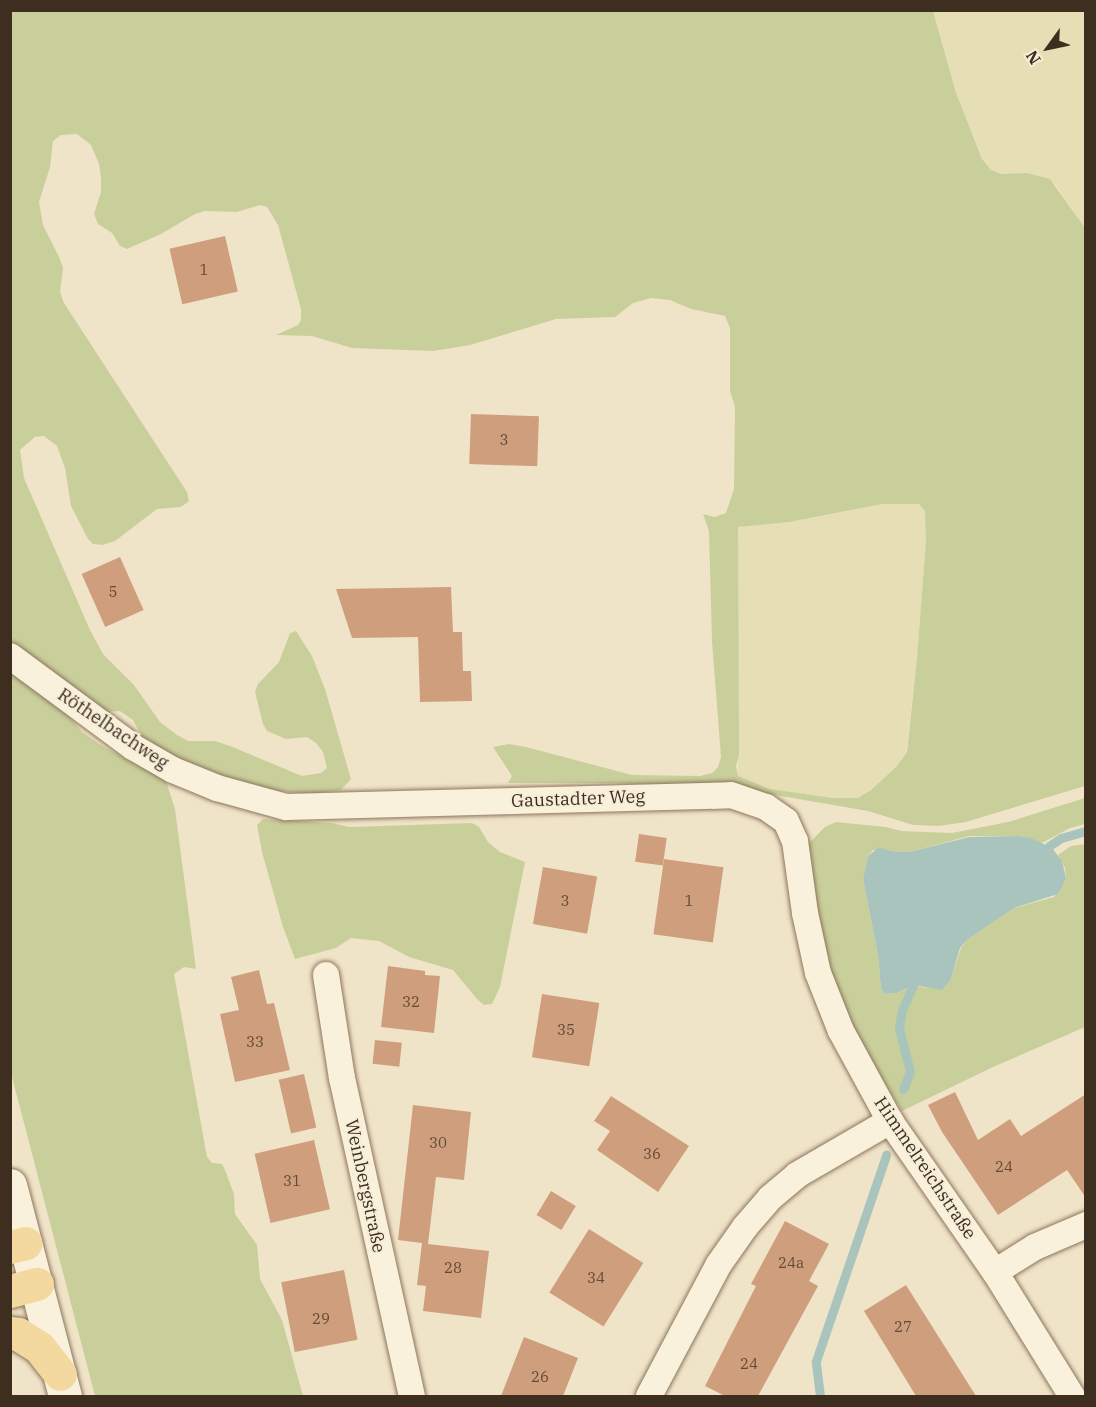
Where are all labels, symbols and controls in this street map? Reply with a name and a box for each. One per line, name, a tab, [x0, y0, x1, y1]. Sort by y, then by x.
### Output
north arrow	[1018, 18, 1078, 78]
text: N	[1021, 47, 1045, 69]
house number: 1	[200, 261, 208, 279]
house number: 3	[500, 431, 508, 449]
house number: 5	[109, 583, 117, 601]
street label: Röthelbachweg	[53, 684, 173, 774]
street label: Gaustadter Weg	[511, 786, 645, 812]
house number: 3	[561, 892, 569, 910]
house number: 1	[685, 892, 693, 910]
house number: 32	[402, 993, 420, 1011]
house number: 35	[557, 1021, 575, 1039]
house number: 33	[246, 1033, 264, 1051]
street label: Himmelreichstraße	[869, 1093, 981, 1243]
street label: Weinbergstraße	[340, 1117, 390, 1255]
house number: 30	[429, 1134, 447, 1152]
house number: 36	[643, 1145, 661, 1163]
house number: 24	[995, 1158, 1013, 1176]
house number: 31	[283, 1172, 301, 1190]
house number: 24a	[778, 1254, 804, 1272]
house number: 28	[444, 1259, 462, 1277]
house number: 34	[587, 1269, 605, 1287]
house number: 29	[312, 1310, 330, 1328]
house number: 27	[894, 1318, 912, 1336]
house number: 24	[740, 1355, 758, 1373]
house number: 26	[531, 1368, 549, 1386]

